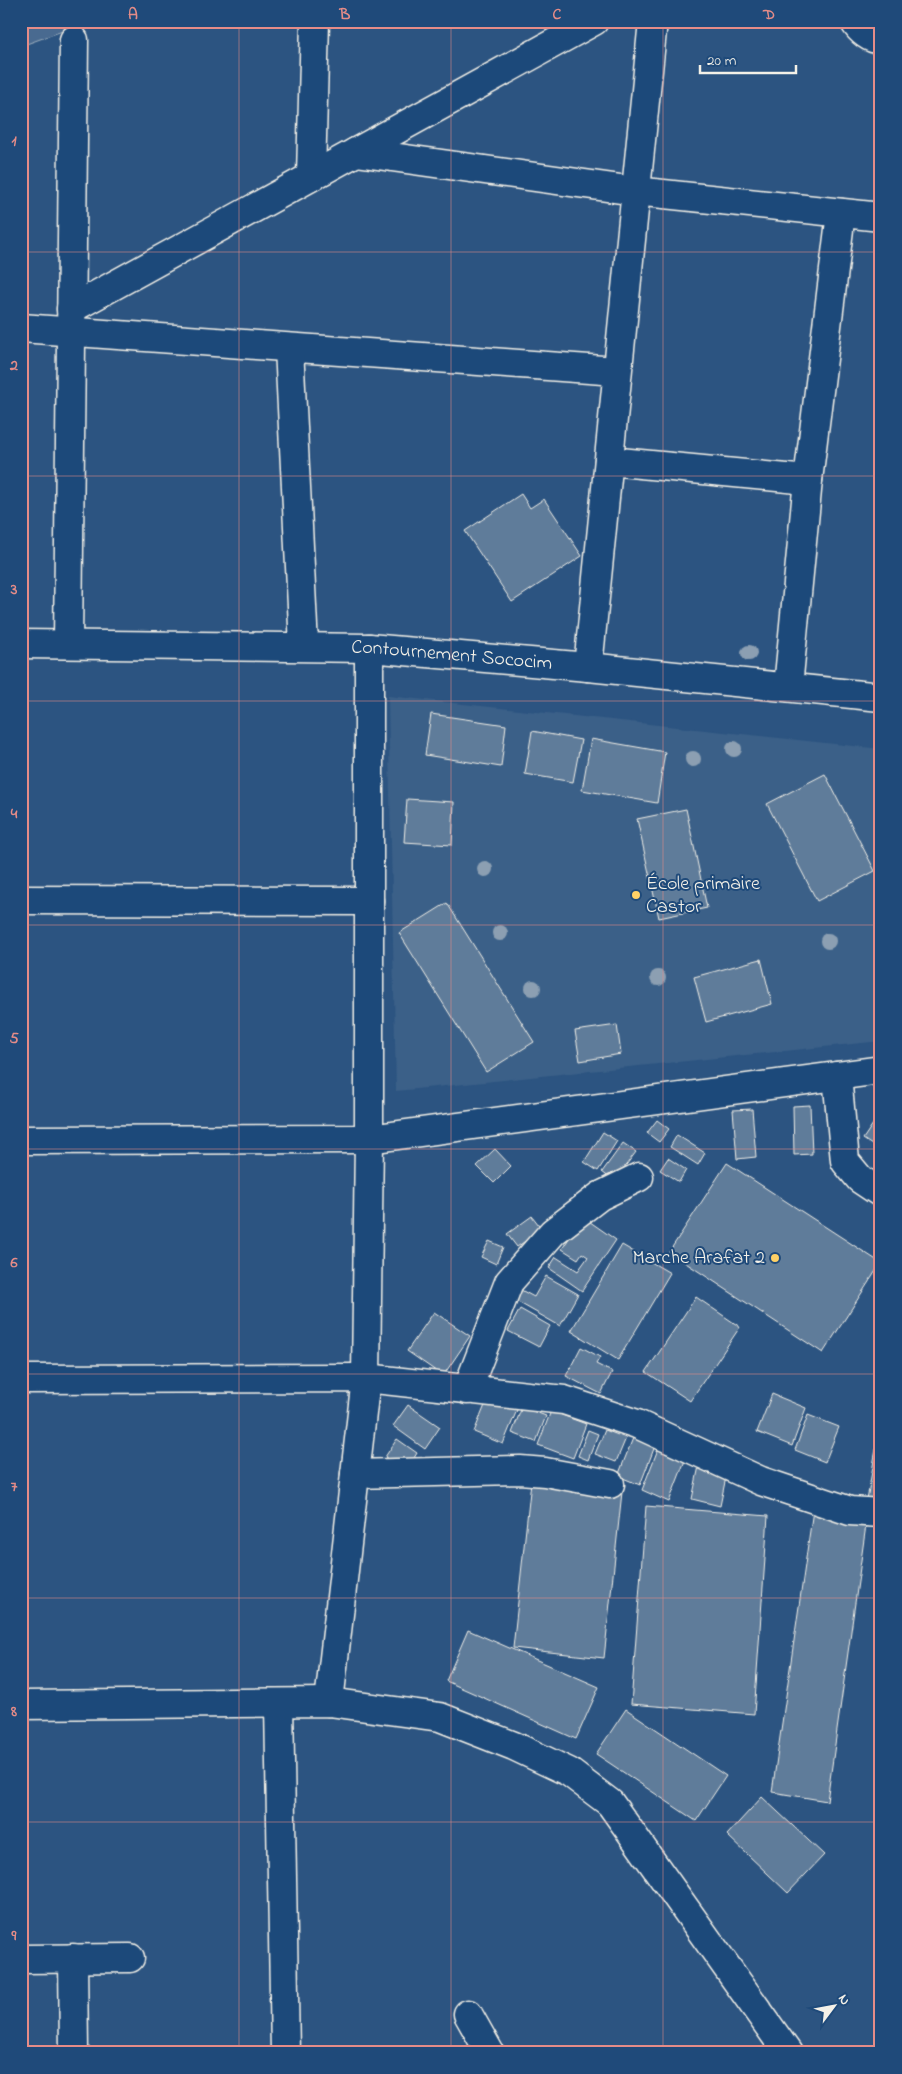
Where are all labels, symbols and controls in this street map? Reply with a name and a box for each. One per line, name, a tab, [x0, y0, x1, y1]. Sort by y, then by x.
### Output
text: A	[128, 3, 138, 27]
text: B	[339, 3, 351, 27]
text: C	[553, 3, 562, 27]
text: D	[762, 3, 775, 27]
scale bar	[700, 42, 796, 74]
text: 20 m	[707, 50, 737, 72]
text: 1	[11, 129, 17, 153]
text: 2	[9, 354, 18, 378]
text: 3	[10, 578, 18, 602]
street label: Contournement Sococim	[351, 633, 553, 678]
text: 4	[10, 802, 18, 826]
place label: École primaire Castor	[646, 870, 760, 922]
marker: École primaire Castor	[630, 889, 642, 901]
text: 5	[9, 1027, 19, 1051]
place label: Marche Arafat 2	[632, 1244, 765, 1273]
text: 6	[9, 1251, 18, 1275]
marker: Marche Arafat 2	[769, 1252, 781, 1264]
text: 7	[11, 1475, 18, 1499]
text: 8	[10, 1700, 17, 1724]
text: 9	[11, 1924, 17, 1948]
north arrow	[810, 1982, 860, 2032]
text: N	[832, 1990, 855, 2009]

